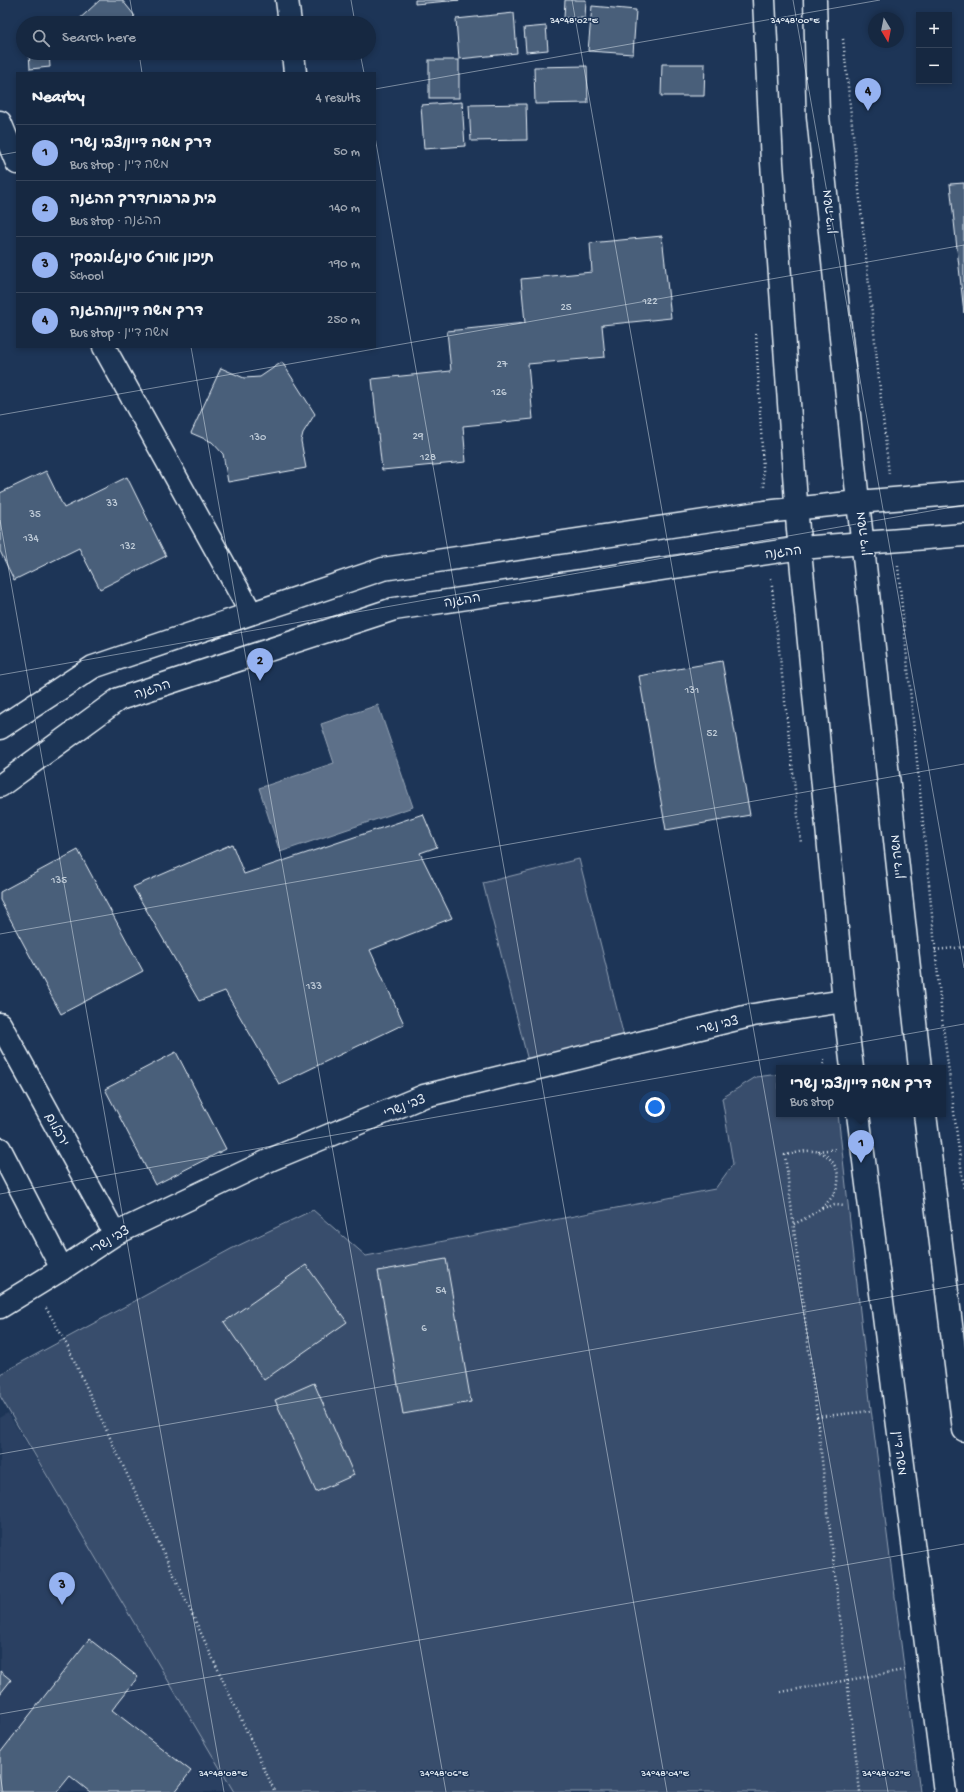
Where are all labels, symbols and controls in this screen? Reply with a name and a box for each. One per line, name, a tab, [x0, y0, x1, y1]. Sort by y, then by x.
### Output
north arrow	[868, 12, 904, 48]
map controls	[916, 12, 952, 84]
button: +	[916, 12, 952, 48]
text: 34°48'02"E	[549, 15, 599, 27]
text: 34°48'00"E	[770, 15, 820, 27]
search box	[16, 16, 376, 60]
icon: search	[30, 27, 52, 49]
text: Search here	[62, 29, 136, 47]
button: −	[916, 48, 952, 84]
pin: 4	[855, 78, 881, 111]
text: Nearby	[32, 88, 85, 108]
text: 4 results	[316, 91, 360, 106]
text: דרך משה דיין/צבי נשרי	[70, 135, 212, 153]
text: 1	[42, 145, 48, 160]
text: 50 m	[333, 145, 360, 160]
text: Bus stop · משה דיין	[70, 158, 169, 173]
street label: משה דיין	[821, 189, 840, 235]
text: בית ברבור/דרך ההגנה	[70, 191, 216, 209]
text: 2	[42, 201, 48, 216]
text: 140 m	[329, 201, 360, 216]
text: Bus stop · ההגנה	[70, 214, 161, 229]
text: תיכון אורט סינגלובסקי	[70, 250, 214, 268]
text: 3	[42, 257, 48, 272]
text: 190 m	[329, 257, 360, 272]
text: School	[70, 269, 104, 284]
house number: 122	[641, 296, 658, 308]
house number: 25	[560, 302, 572, 314]
text: דרך משה דיין/ההגנה	[70, 303, 203, 321]
text: 4	[42, 313, 48, 328]
text: 250 m	[327, 313, 360, 328]
text: Bus stop · משה דיין	[70, 326, 169, 341]
house number: 27	[496, 359, 508, 371]
house number: 126	[490, 387, 507, 399]
house number: 29	[413, 431, 424, 443]
house number: 130	[249, 432, 266, 444]
house number: 128	[419, 452, 436, 464]
house number: 33	[105, 498, 118, 510]
house number: 35	[28, 509, 41, 521]
street label: משה דיין	[854, 511, 875, 557]
house number: 134	[22, 533, 39, 545]
house number: 132	[119, 541, 136, 553]
street label: ההגנה	[764, 544, 803, 563]
street label: ההגנה	[443, 591, 482, 612]
pin: 2	[247, 648, 273, 681]
street label: ההגנה	[133, 677, 173, 703]
house number: 131	[684, 685, 699, 697]
house number: 52	[706, 728, 718, 740]
street label: משה דיין	[889, 834, 908, 880]
house number: 135	[50, 875, 67, 887]
house number: 133	[305, 981, 322, 993]
street label: צבי נשרי	[695, 1013, 740, 1039]
popup	[776, 1065, 946, 1117]
text: דרך משה דיין/צבי נשרי	[790, 1076, 932, 1094]
street label: צבי נשרי	[382, 1092, 428, 1122]
text: Bus stop	[790, 1095, 834, 1110]
your location	[645, 1097, 665, 1117]
street label: ירבלום	[41, 1110, 72, 1150]
pin: 1	[848, 1130, 874, 1163]
street label: צבי נשרי	[87, 1223, 133, 1259]
house number: 54	[436, 1285, 447, 1297]
house number: 6	[421, 1323, 427, 1335]
street label: משה דיין	[888, 1430, 909, 1476]
pin: 3	[49, 1572, 75, 1605]
text: 34°48'08"E	[198, 1768, 248, 1780]
text: 34°48'06"E	[419, 1768, 469, 1780]
text: 34°48'04"E	[640, 1768, 690, 1780]
text: 34°48'02"E	[861, 1768, 911, 1780]

